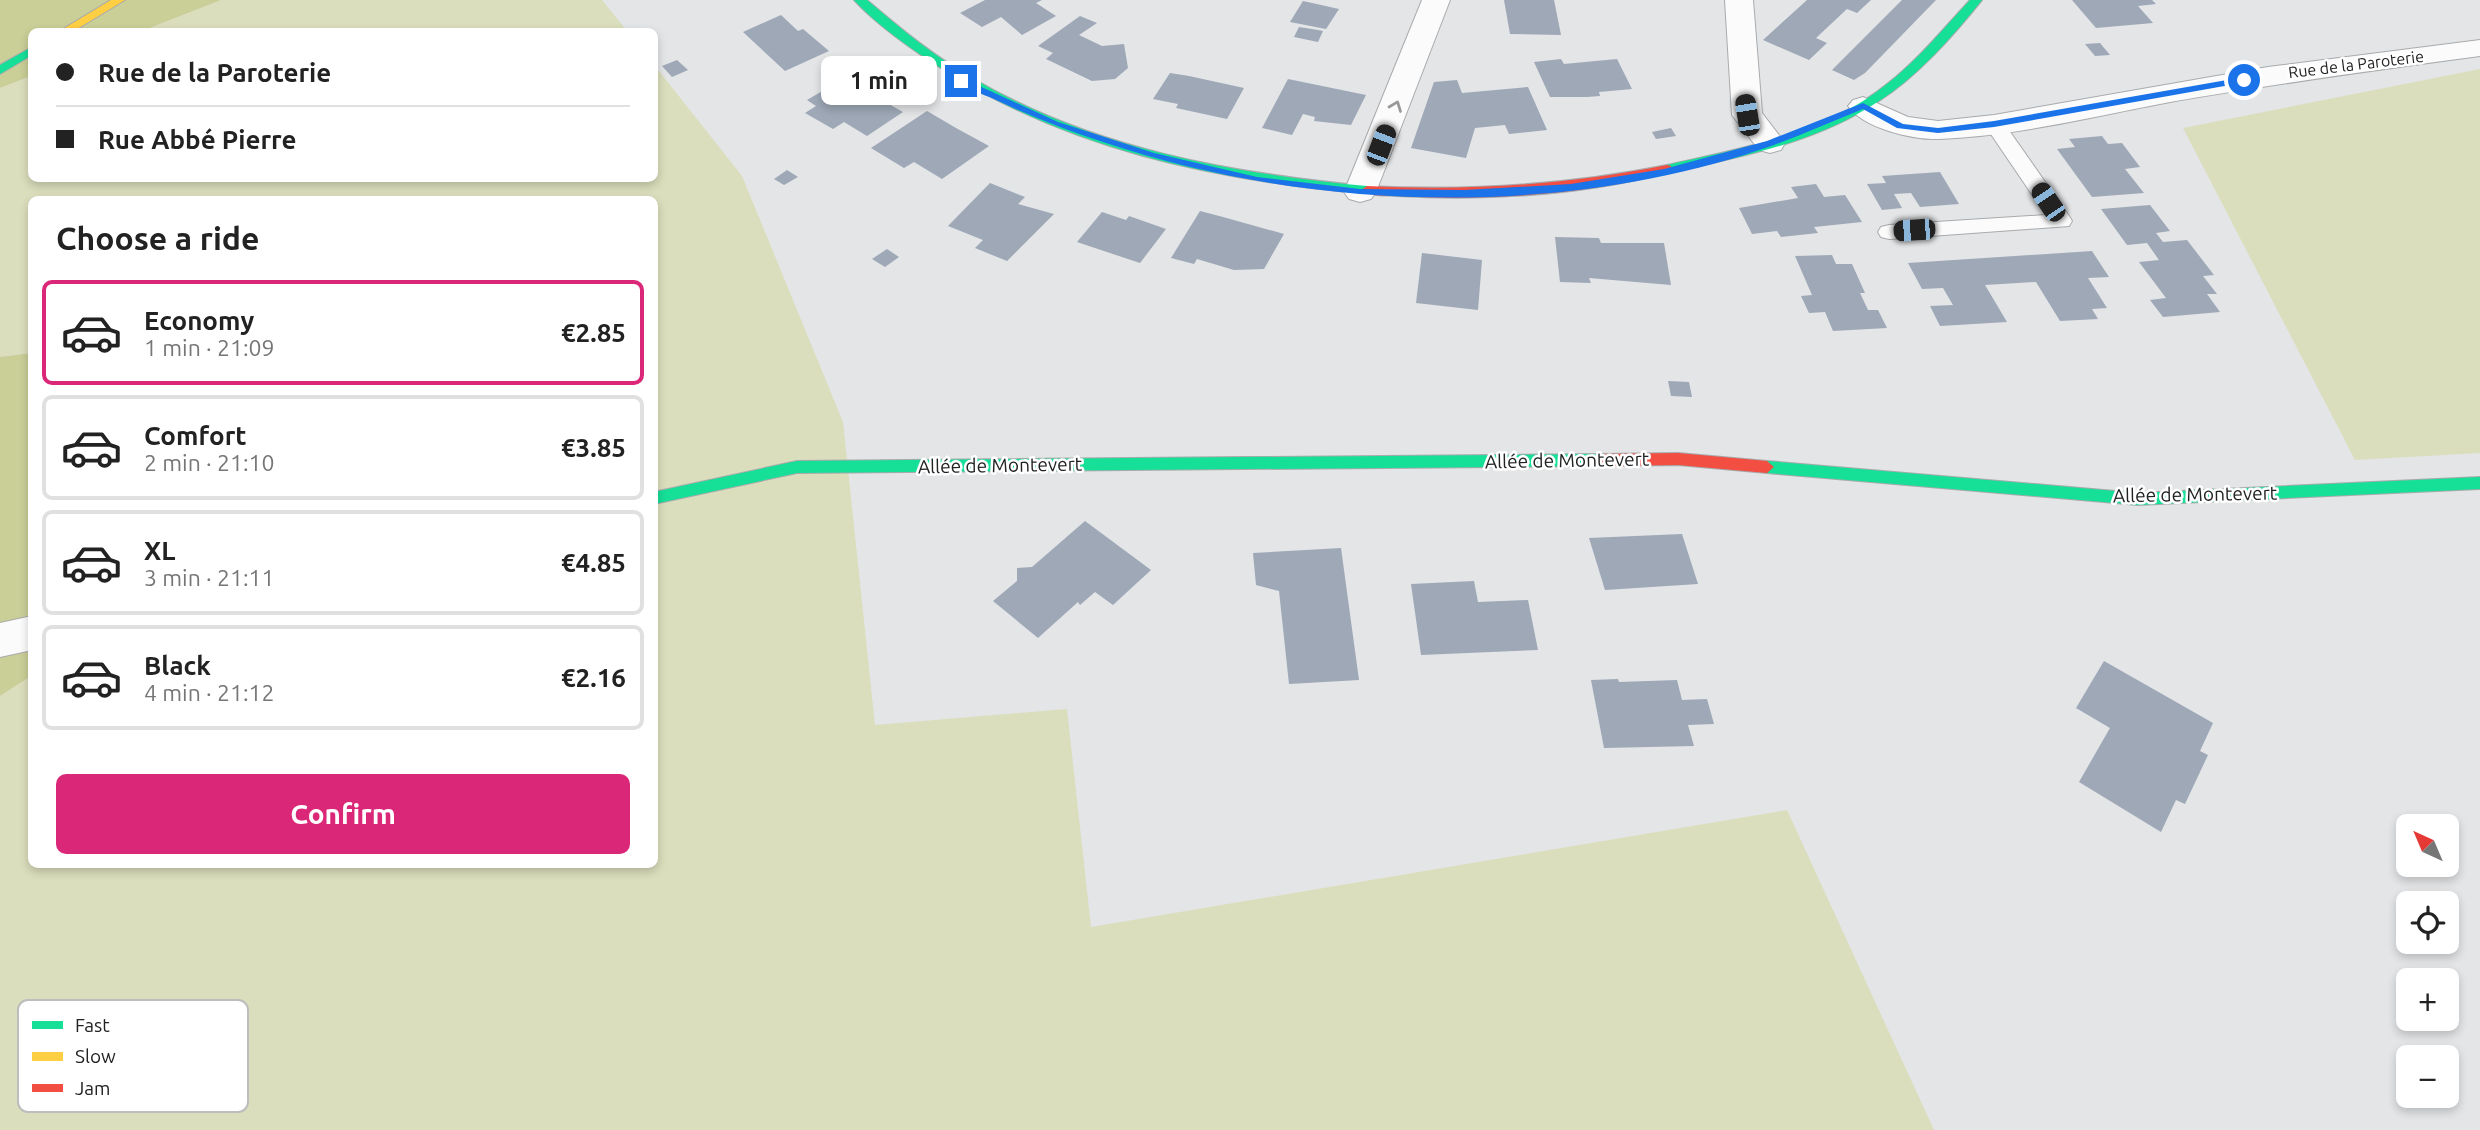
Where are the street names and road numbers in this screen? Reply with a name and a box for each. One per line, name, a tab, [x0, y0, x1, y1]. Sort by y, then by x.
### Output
street label: Rue de la Paroterie	[2287, 47, 2425, 81]
street label: Allée de Montevert	[1485, 448, 1650, 472]
street label: Allée de Montevert	[918, 453, 1083, 477]
street label: Allée de Montevert	[2113, 482, 2278, 506]

